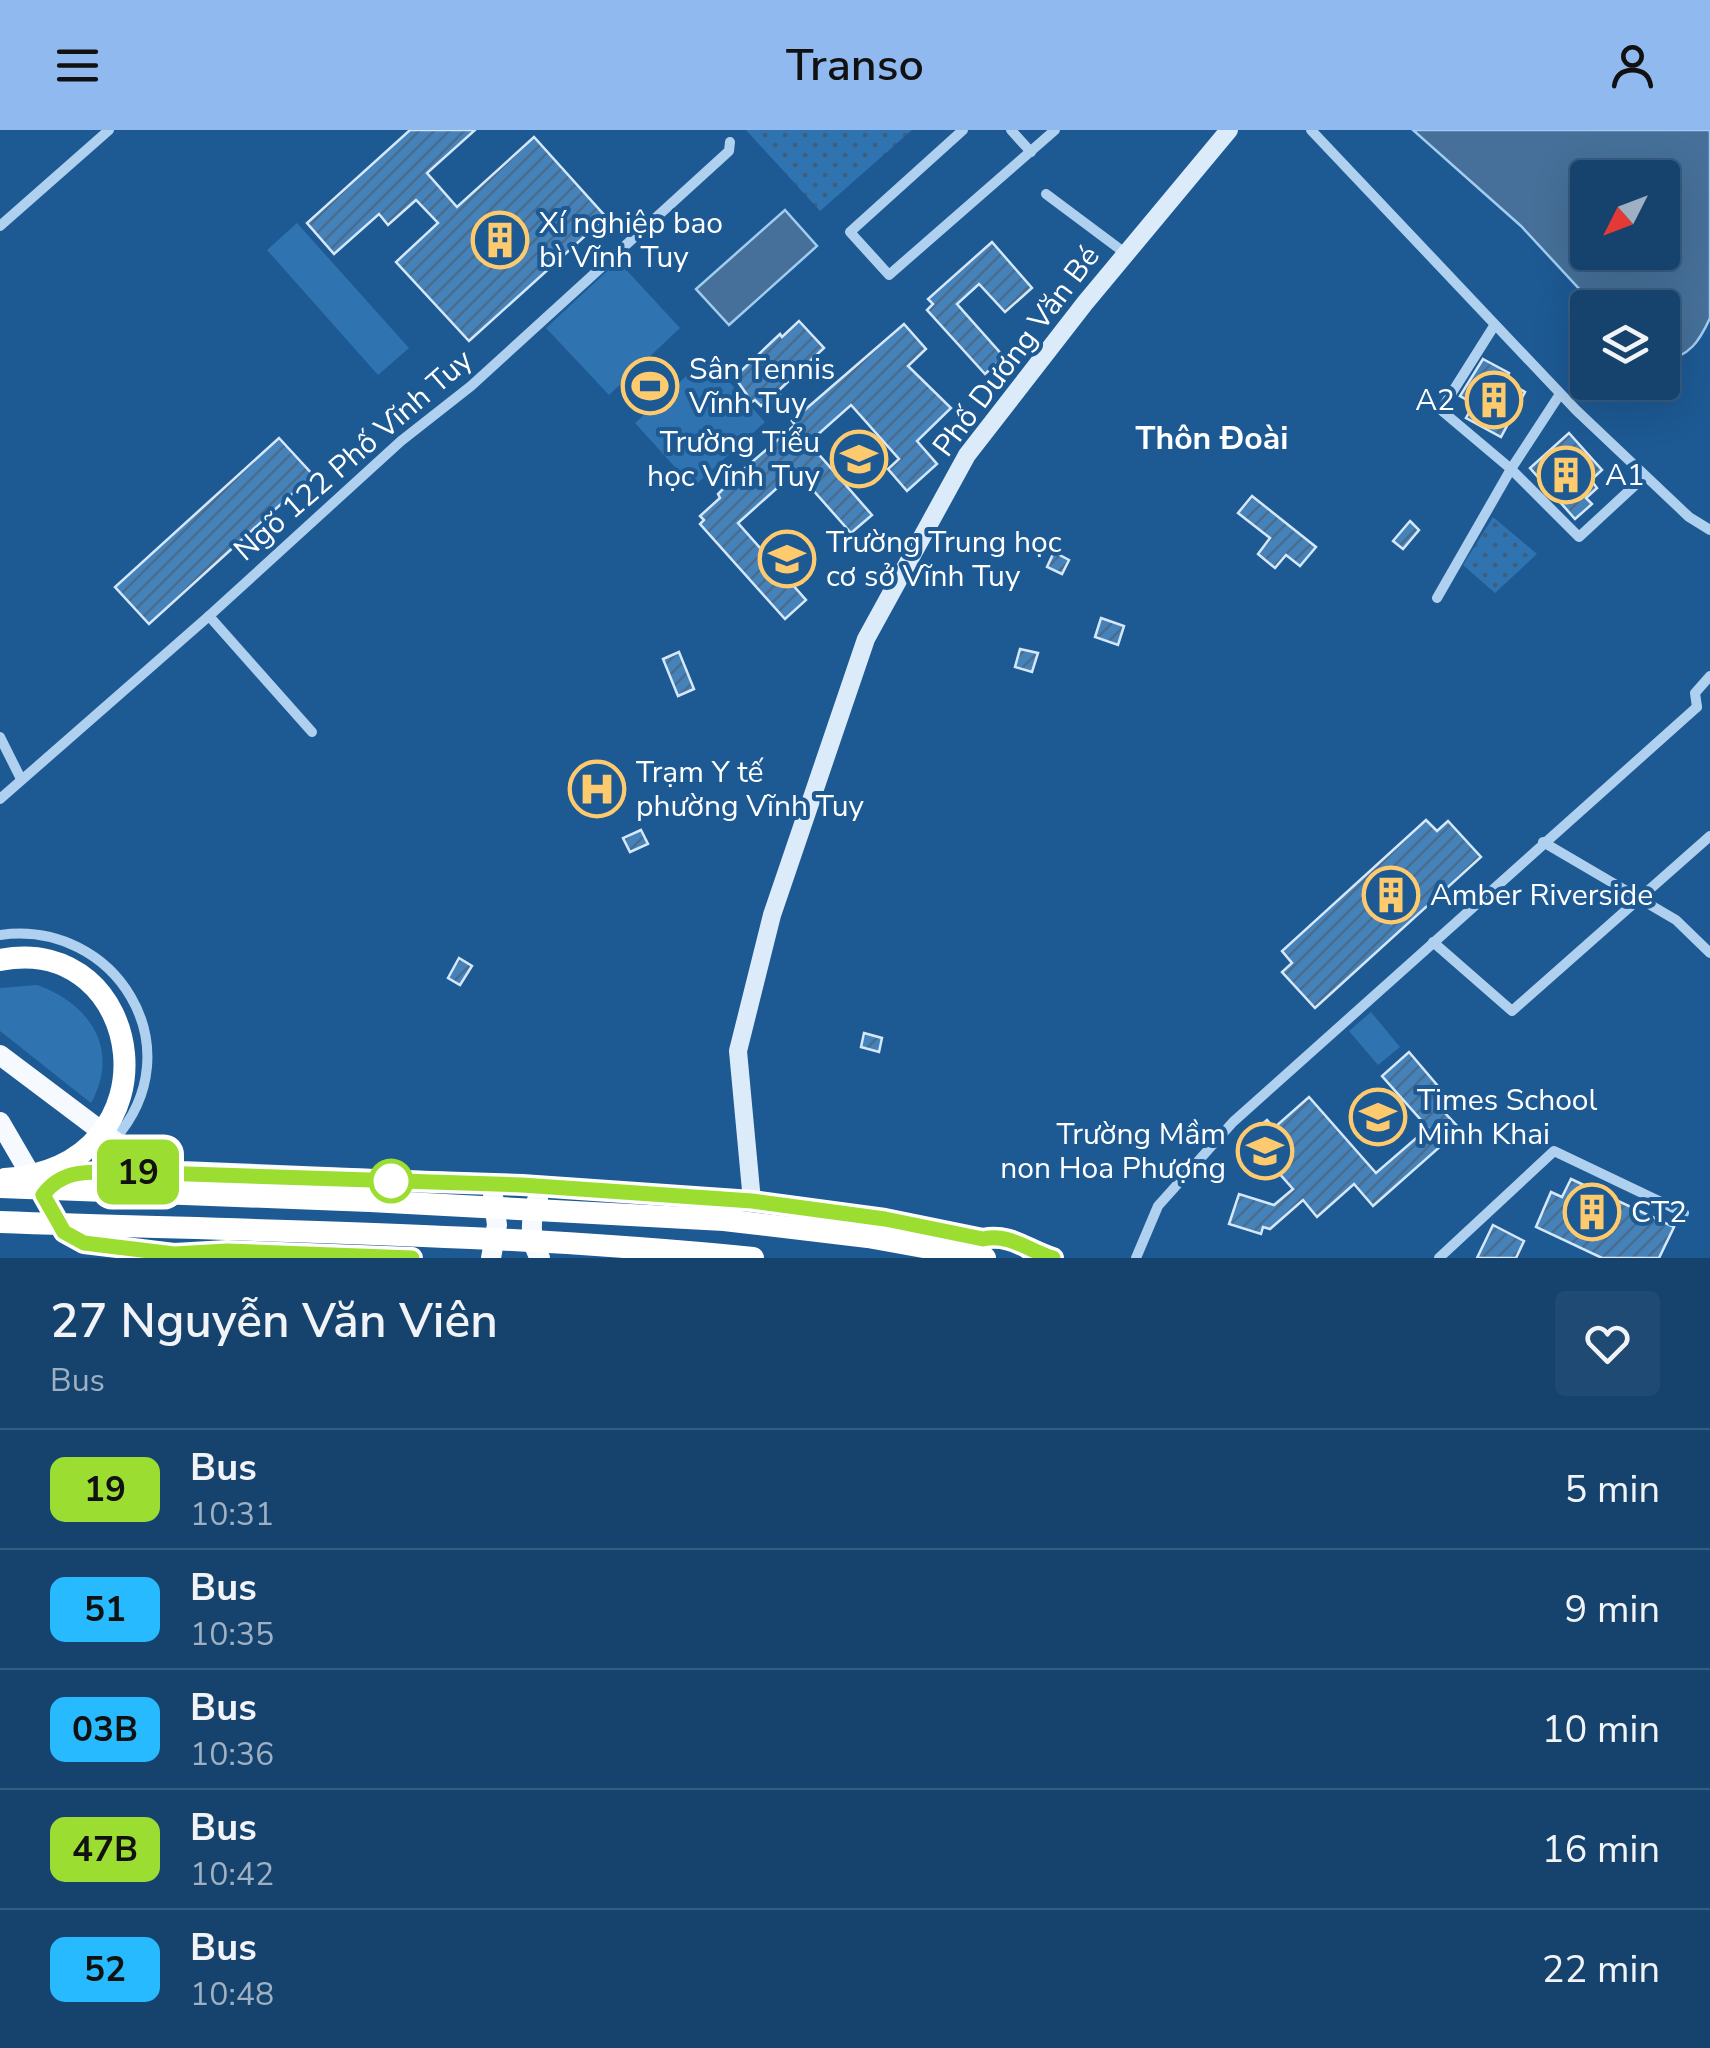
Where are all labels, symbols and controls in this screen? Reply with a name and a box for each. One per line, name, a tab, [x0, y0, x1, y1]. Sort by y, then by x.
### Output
text: Transo	[786, 35, 924, 96]
icon: menu	[50, 38, 105, 93]
icon: person	[1605, 38, 1660, 93]
north arrow	[1570, 160, 1680, 270]
map controls	[1570, 160, 1680, 400]
place label: Xí nghiệp bao bì Vĩnh Tuy	[539, 203, 723, 278]
building icon: Xí nghiệp bao bì Vĩnh Tuy	[470, 210, 530, 270]
street label: Phố Dương Văn Bé	[923, 237, 1109, 465]
button: layers	[1570, 290, 1680, 400]
street label: Ngõ 122 Phố Vĩnh Tuy	[225, 340, 482, 571]
place label: Sân Tennis Vĩnh Tuy	[688, 349, 835, 424]
sports icon: Sân Tennis Vĩnh Tuy	[620, 356, 680, 416]
building icon: A2	[1464, 370, 1524, 430]
place label: A2	[1415, 380, 1455, 421]
district label: Thôn Đoài	[1136, 417, 1288, 460]
place label: Trường Tiểu học Vĩnh Tuy	[647, 422, 821, 497]
school or university icon: Trường Tiểu học Vĩnh Tuy	[829, 429, 889, 489]
building icon: A1	[1536, 445, 1596, 505]
place label: A1	[1605, 455, 1645, 496]
place label: Trường Trung học cơ sở Vĩnh Tuy	[826, 522, 1062, 597]
school or university icon: Trường Trung học cơ sở Vĩnh Tuy	[757, 529, 817, 589]
place label: Trạm Y tế phường Vĩnh Tuy	[636, 752, 865, 827]
hospital icon: Trạm Y tế phường Vĩnh Tuy	[567, 759, 627, 819]
building icon: Amber Riverside	[1361, 865, 1421, 925]
place label: Amber Riverside	[1430, 875, 1653, 916]
place label: Times School Minh Khai	[1417, 1080, 1598, 1155]
school or university icon: Times School Minh Khai	[1348, 1087, 1408, 1147]
place label: Trường Mầm non Hoa Phượng	[1000, 1114, 1226, 1189]
school or university icon: Trường Mầm non Hoa Phượng	[1235, 1121, 1295, 1181]
line badge: 19	[93, 1140, 183, 1204]
text: 19	[117, 1149, 159, 1196]
unlabelled marker	[370, 1160, 412, 1202]
building icon: CT2	[1562, 1182, 1622, 1242]
place label: CT2	[1631, 1192, 1687, 1233]
text: 27 Nguyễn Văn Viên	[50, 1288, 498, 1354]
button: heart	[1555, 1291, 1660, 1396]
text: Bus	[50, 1359, 105, 1402]
text: Bus	[190, 1442, 257, 1493]
text: 5 min	[1565, 1464, 1660, 1515]
text: 19	[84, 1466, 126, 1513]
text: 10:31	[190, 1493, 274, 1536]
text: Bus	[190, 1562, 257, 1613]
text: 9 min	[1565, 1584, 1660, 1635]
text: 51	[84, 1586, 126, 1633]
text: 10:35	[190, 1613, 274, 1656]
text: Bus	[190, 1682, 257, 1733]
text: 10 min	[1542, 1704, 1660, 1755]
text: 03B	[72, 1706, 138, 1753]
text: 10:36	[190, 1733, 274, 1776]
text: Bus	[190, 1802, 257, 1853]
text: 16 min	[1542, 1824, 1660, 1875]
text: 47B	[72, 1826, 138, 1873]
text: 10:42	[190, 1853, 274, 1896]
text: Bus	[190, 1922, 257, 1973]
text: 22 min	[1542, 1944, 1660, 1995]
text: 52	[84, 1946, 126, 1993]
text: 10:48	[190, 1973, 274, 2016]

